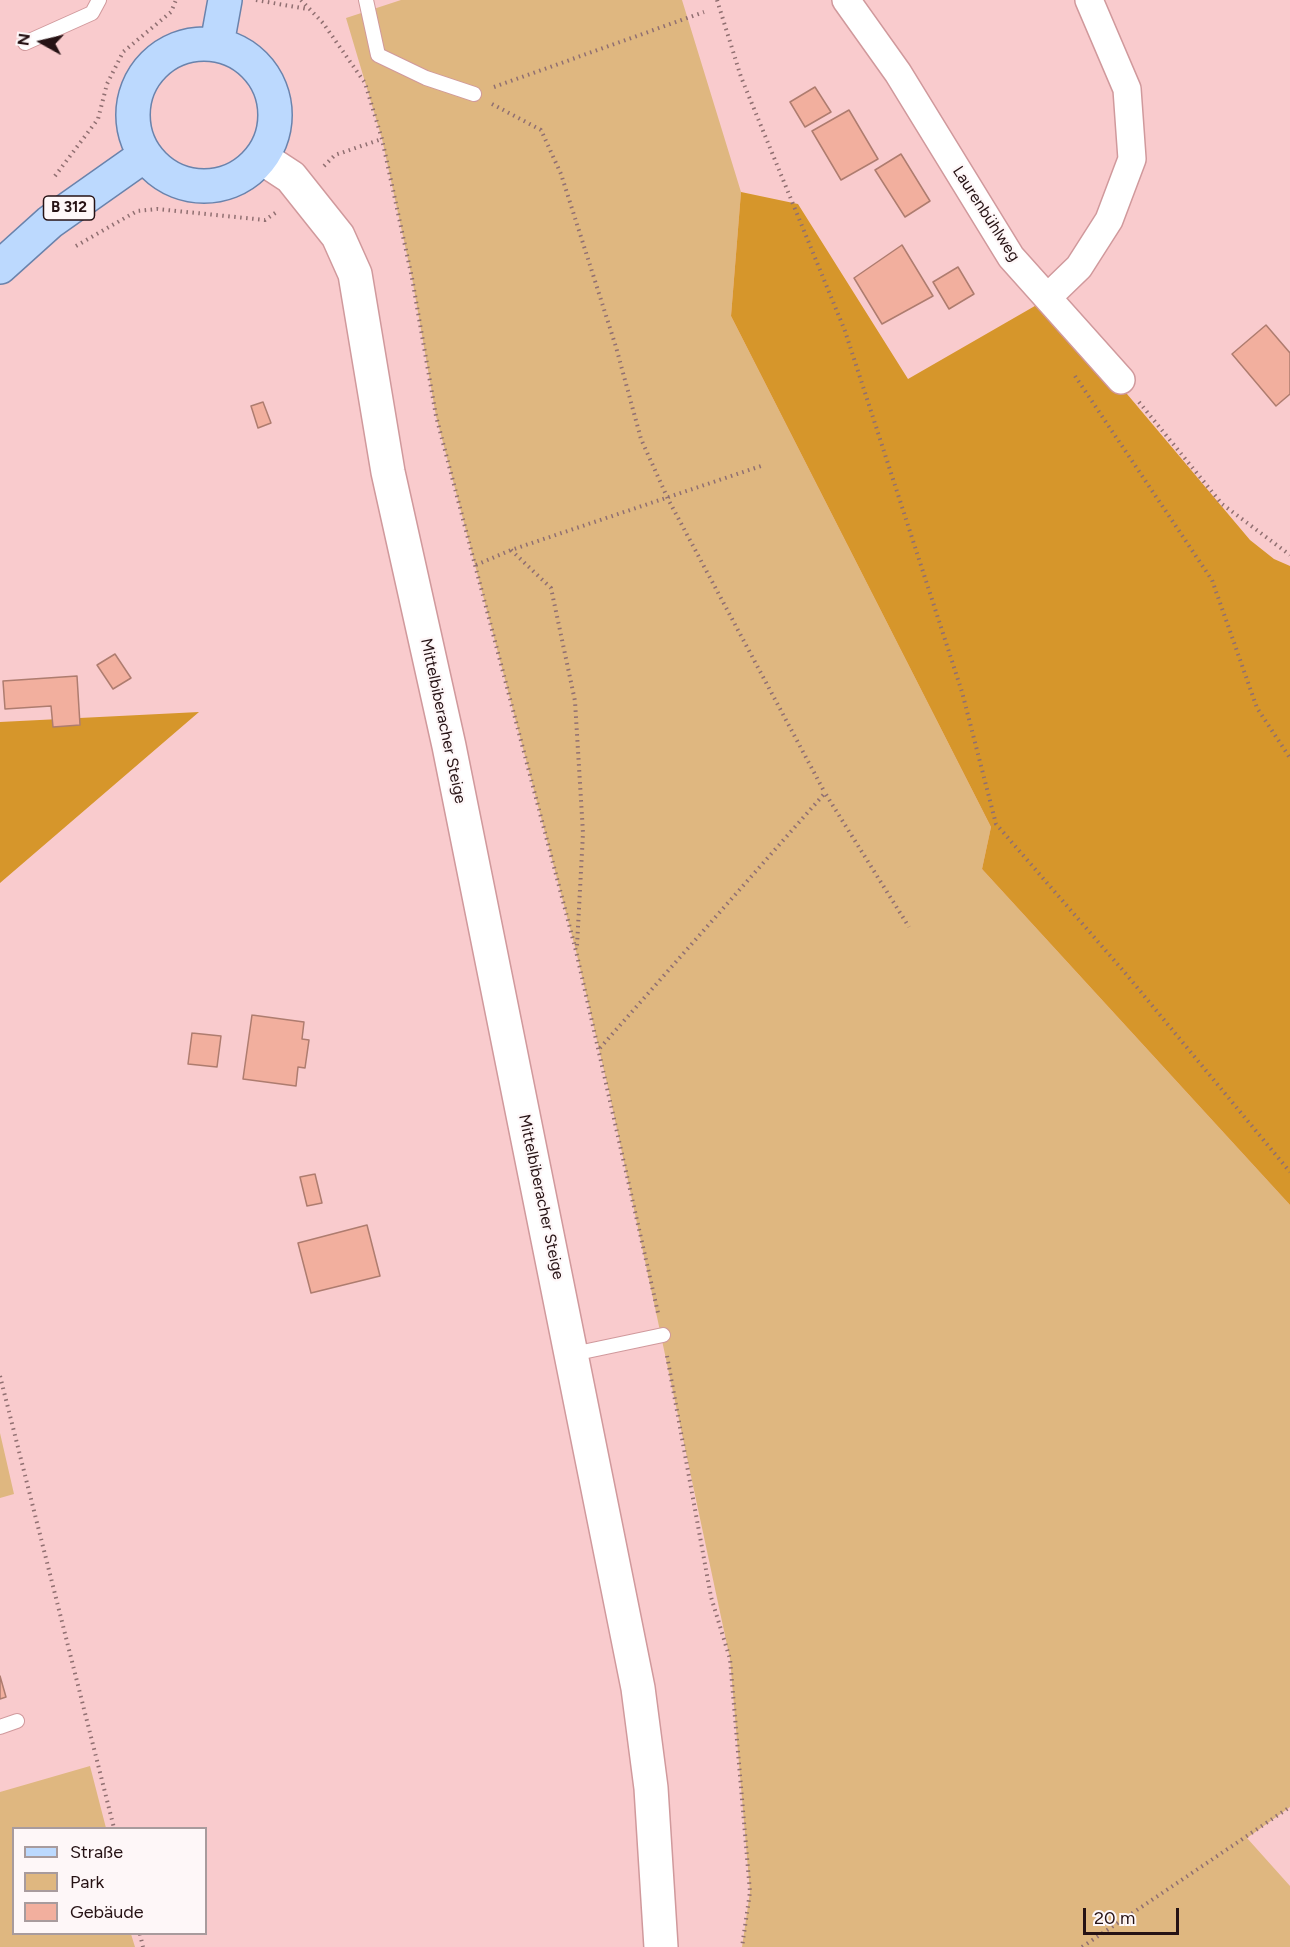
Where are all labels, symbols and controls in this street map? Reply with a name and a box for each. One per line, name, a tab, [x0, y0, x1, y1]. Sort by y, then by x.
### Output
north arrow	[12, 12, 72, 72]
text: N	[13, 32, 34, 47]
street label: Laurenbühlweg	[948, 163, 1024, 265]
road number: B 312	[44, 196, 94, 220]
street label: Mittelbiberacher Steige	[416, 637, 470, 805]
street label: Mittelbiberacher Steige	[514, 1113, 568, 1281]
legend	[12, 1827, 207, 1935]
text: Straße	[70, 1841, 123, 1863]
text: Park	[70, 1871, 104, 1893]
scale bar	[1086, 1896, 1182, 1934]
text: Gebäude	[70, 1901, 144, 1923]
text: 20 m	[1094, 1907, 1135, 1929]

